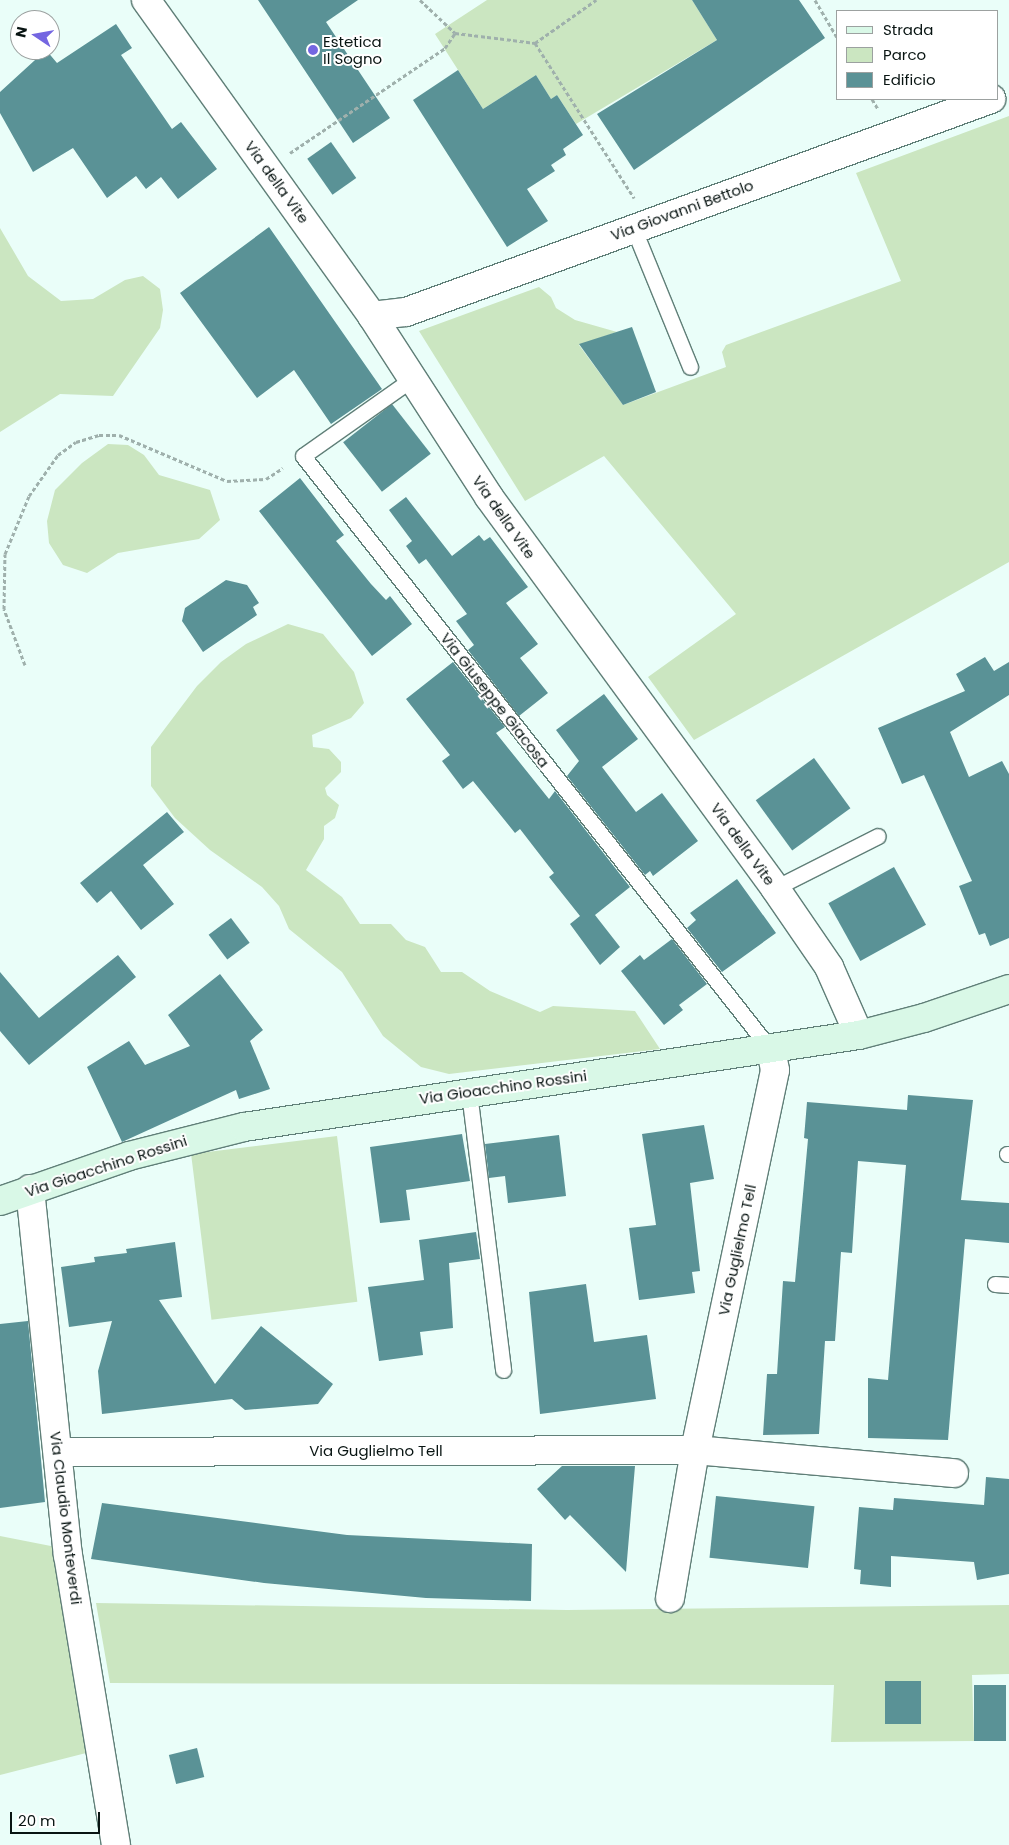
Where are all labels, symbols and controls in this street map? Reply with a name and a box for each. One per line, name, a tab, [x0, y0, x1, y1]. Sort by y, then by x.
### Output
north arrow	[10, 10, 60, 60]
legend	[836, 10, 999, 100]
text: Strada	[883, 19, 933, 40]
text: N	[10, 25, 32, 39]
place label: Estetica Il Sogno	[323, 32, 382, 67]
marker: Estetica Il Sogno	[307, 44, 319, 56]
text: Parco	[883, 44, 926, 65]
text: Edificio	[883, 69, 936, 90]
street label: Via della Vite	[241, 137, 313, 227]
street label: Via Giovanni Bettolo	[608, 176, 756, 244]
street label: Via della Vite	[469, 472, 539, 562]
street label: Via Giuseppe Giacosa	[437, 629, 553, 771]
street label: Via della Vite	[707, 799, 779, 889]
street label: Via Gioacchino Rossini	[418, 1066, 588, 1108]
street label: Via Gioacchino Rossini	[23, 1131, 189, 1201]
street label: Via Guglielmo Tell	[714, 1183, 760, 1317]
street label: Via Claudio Monteverdi	[46, 1430, 86, 1606]
street label: Via Guglielmo Tell	[309, 1442, 443, 1460]
scale bar	[12, 1802, 102, 1834]
text: 20 m	[18, 1810, 56, 1831]

